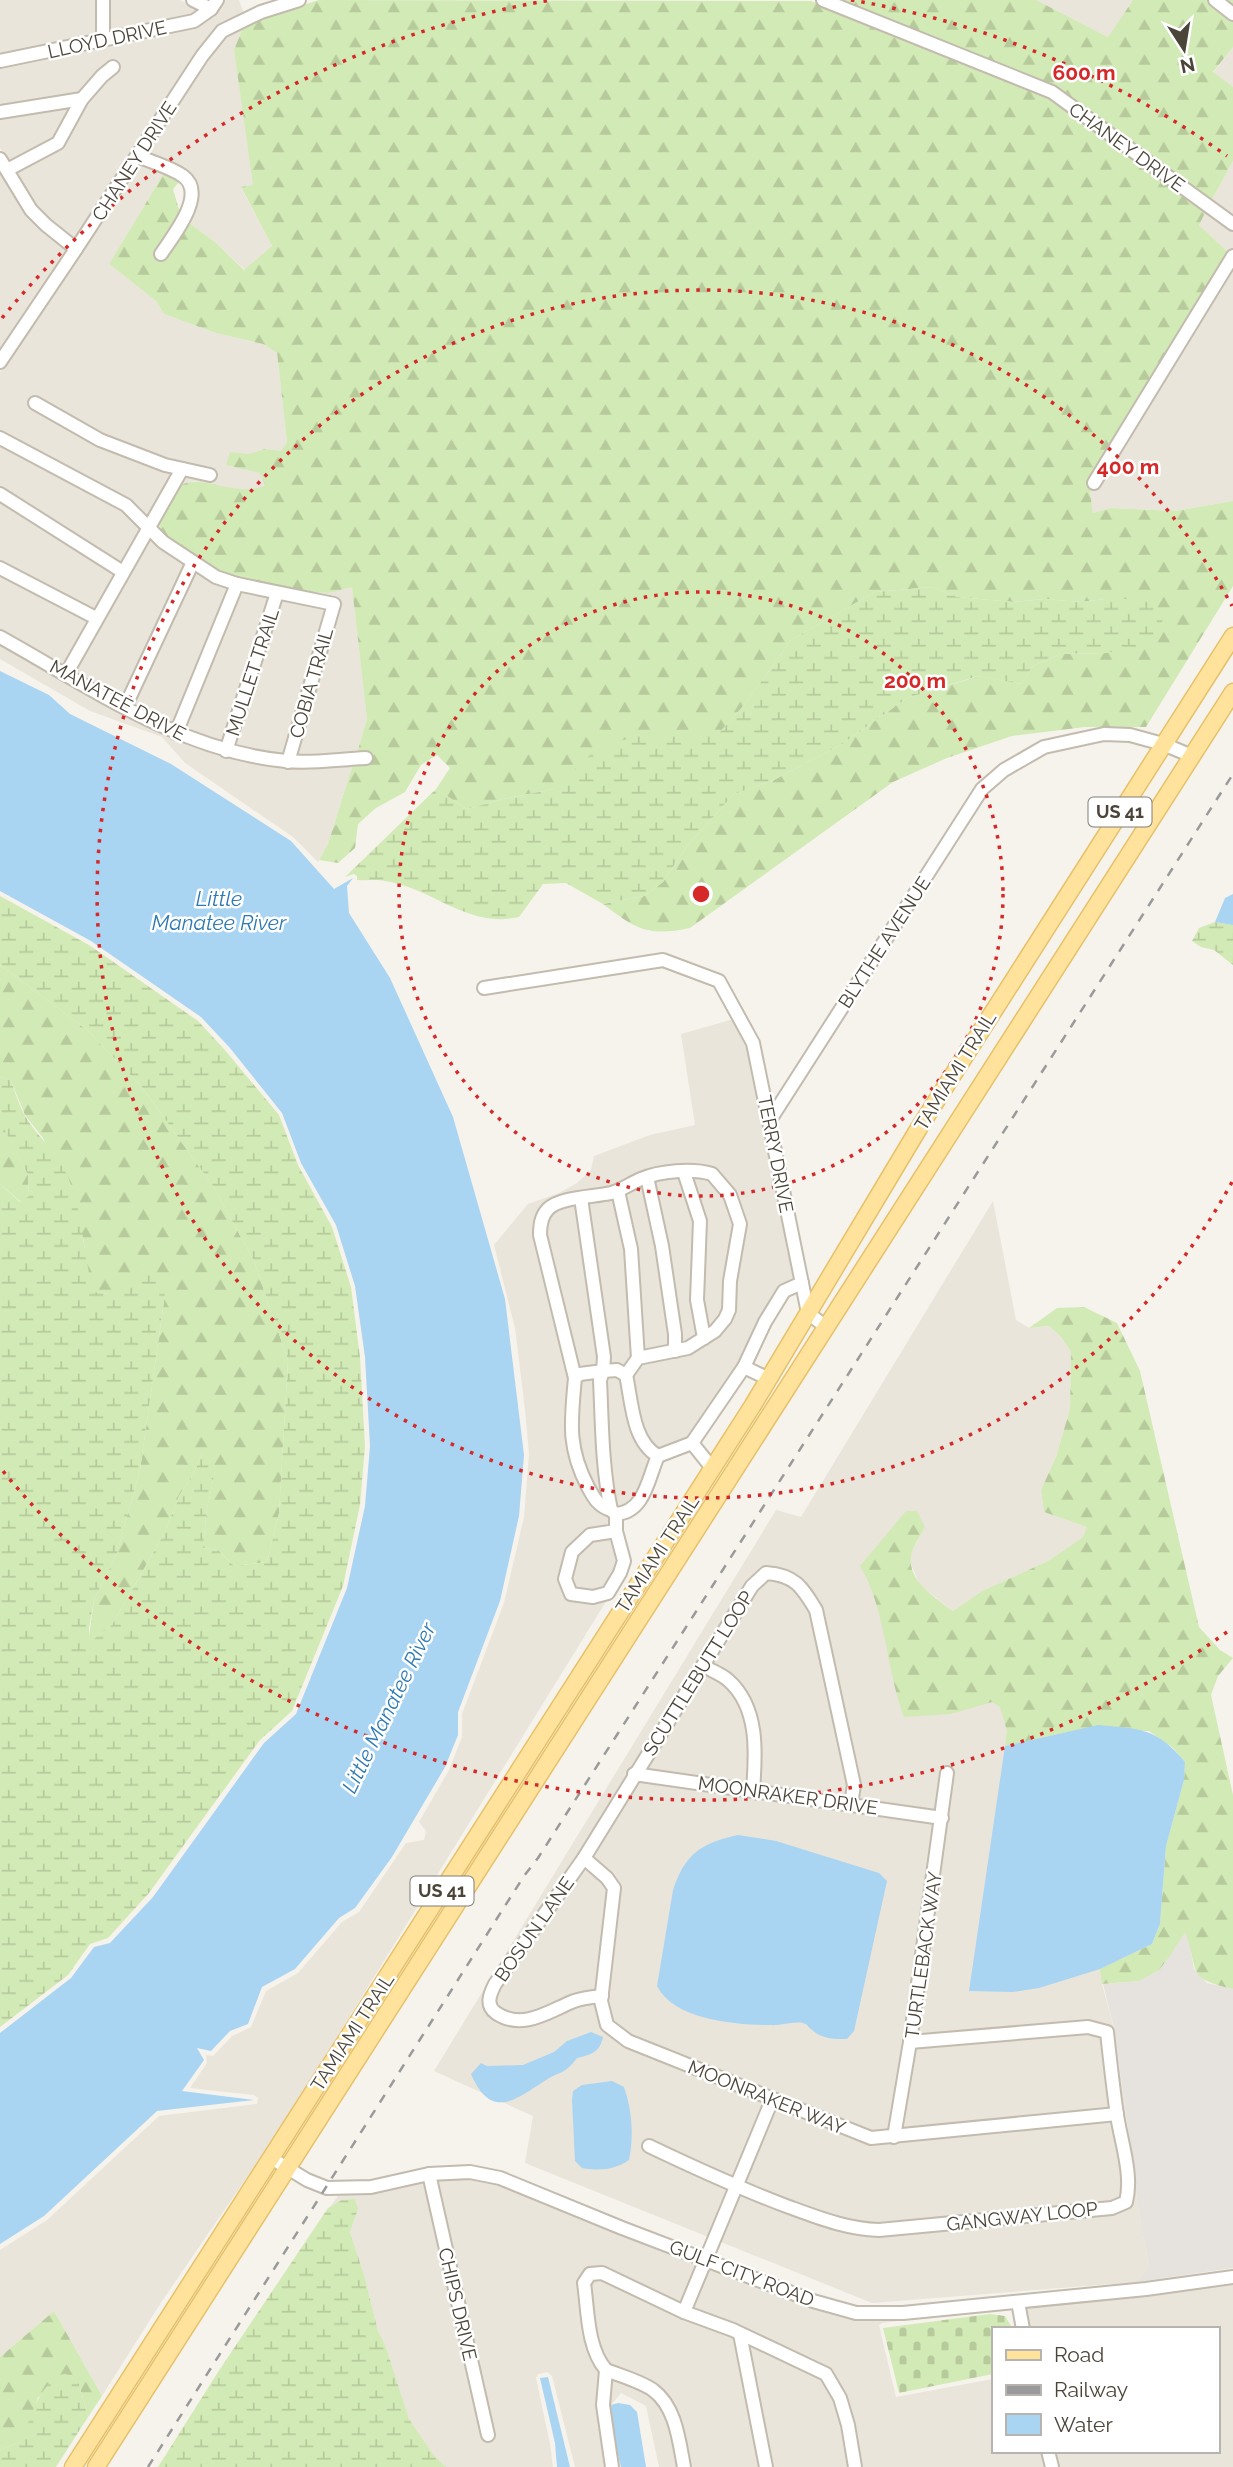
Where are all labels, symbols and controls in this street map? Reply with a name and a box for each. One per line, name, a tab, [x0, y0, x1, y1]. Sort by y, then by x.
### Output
north arrow	[1149, 14, 1219, 84]
street label: LLOYD DRIVE	[46, 16, 168, 62]
text: N	[1178, 53, 1197, 78]
text: 600 m	[1052, 60, 1116, 85]
street label: CHANEY DRIVE	[87, 97, 181, 225]
street label: CHANEY DRIVE	[1065, 98, 1189, 196]
text: 400 m	[1097, 454, 1159, 479]
street label: MULLET TRAIL	[221, 606, 283, 738]
street label: COBIA TRAIL	[285, 625, 337, 741]
street label: MANATEE DRIVE	[46, 655, 190, 745]
text: 200 m	[884, 668, 946, 693]
road number: US 41	[1088, 798, 1152, 826]
street label: BLYTHE AVENUE	[833, 872, 935, 1012]
centre of rings	[689, 882, 713, 906]
water label: Little Manatee River	[152, 886, 287, 935]
street label: TAMIAMI TRAIL	[910, 1008, 1000, 1134]
street label: TERRY DRIVE	[754, 1093, 798, 1215]
street label: TAMIAMI TRAIL	[611, 1491, 703, 1617]
street label: SCUTTLEBUTT LOOP	[638, 1586, 758, 1759]
water label: Little Manatee River	[337, 1618, 441, 1797]
street label: MOONRAKER DRIVE	[697, 1771, 879, 1819]
street label: TURTLEBACK WAY	[900, 1869, 946, 2040]
street label: BOSUN LANE	[490, 1873, 578, 1985]
road number: US 41	[410, 1877, 474, 1906]
street label: TAMIAMI TRAIL	[306, 1969, 398, 2095]
street label: MOONRAKER WAY	[685, 2055, 850, 2139]
street label: GANGWAY LOOP	[945, 2197, 1099, 2235]
street label: GULF CITY ROAD	[667, 2235, 817, 2311]
street label: CHIPS DRIVE	[434, 2245, 482, 2363]
legend	[992, 2327, 1219, 2453]
text: Road	[1054, 2342, 1104, 2367]
text: Railway	[1054, 2377, 1128, 2402]
text: Water	[1054, 2412, 1113, 2437]

